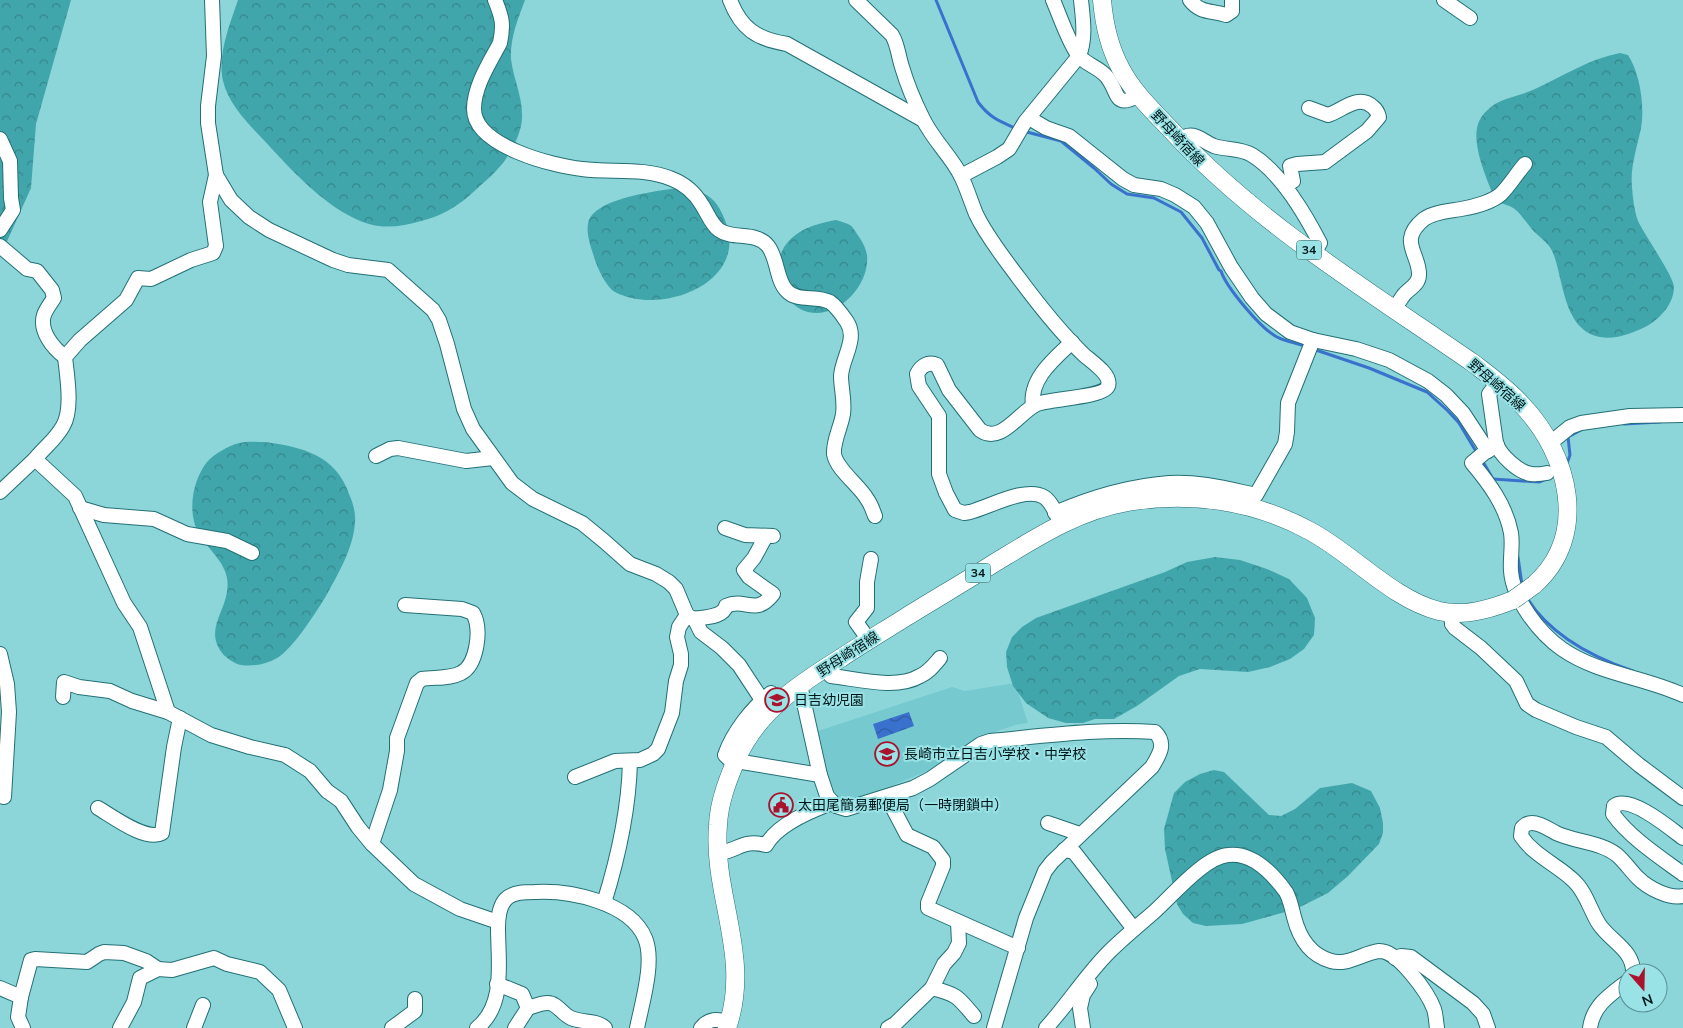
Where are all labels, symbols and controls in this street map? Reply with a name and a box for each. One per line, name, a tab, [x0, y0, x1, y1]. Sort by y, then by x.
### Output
street label: 野母崎宿線	[1148, 106, 1208, 170]
road number: 34	[1296, 240, 1322, 260]
street label: 野母崎宿線	[1465, 355, 1529, 415]
road number: 34	[966, 564, 990, 582]
street label: 野母崎宿線	[814, 627, 882, 681]
school or university icon: 日吉幼児園	[764, 687, 790, 713]
place label: 日吉幼児園	[794, 691, 864, 709]
school or university icon: 長崎市立日吉小学校・中学校	[874, 741, 900, 767]
place label: 長崎市立日吉小学校・中学校	[904, 745, 1086, 763]
public building icon: 太田尾簡易郵便局（一時閉鎖中）	[768, 792, 794, 818]
place label: 太田尾簡易郵便局（一時閉鎖中）	[798, 796, 1008, 814]
north arrow	[1618, 963, 1668, 1013]
text: N	[1639, 990, 1655, 1010]

